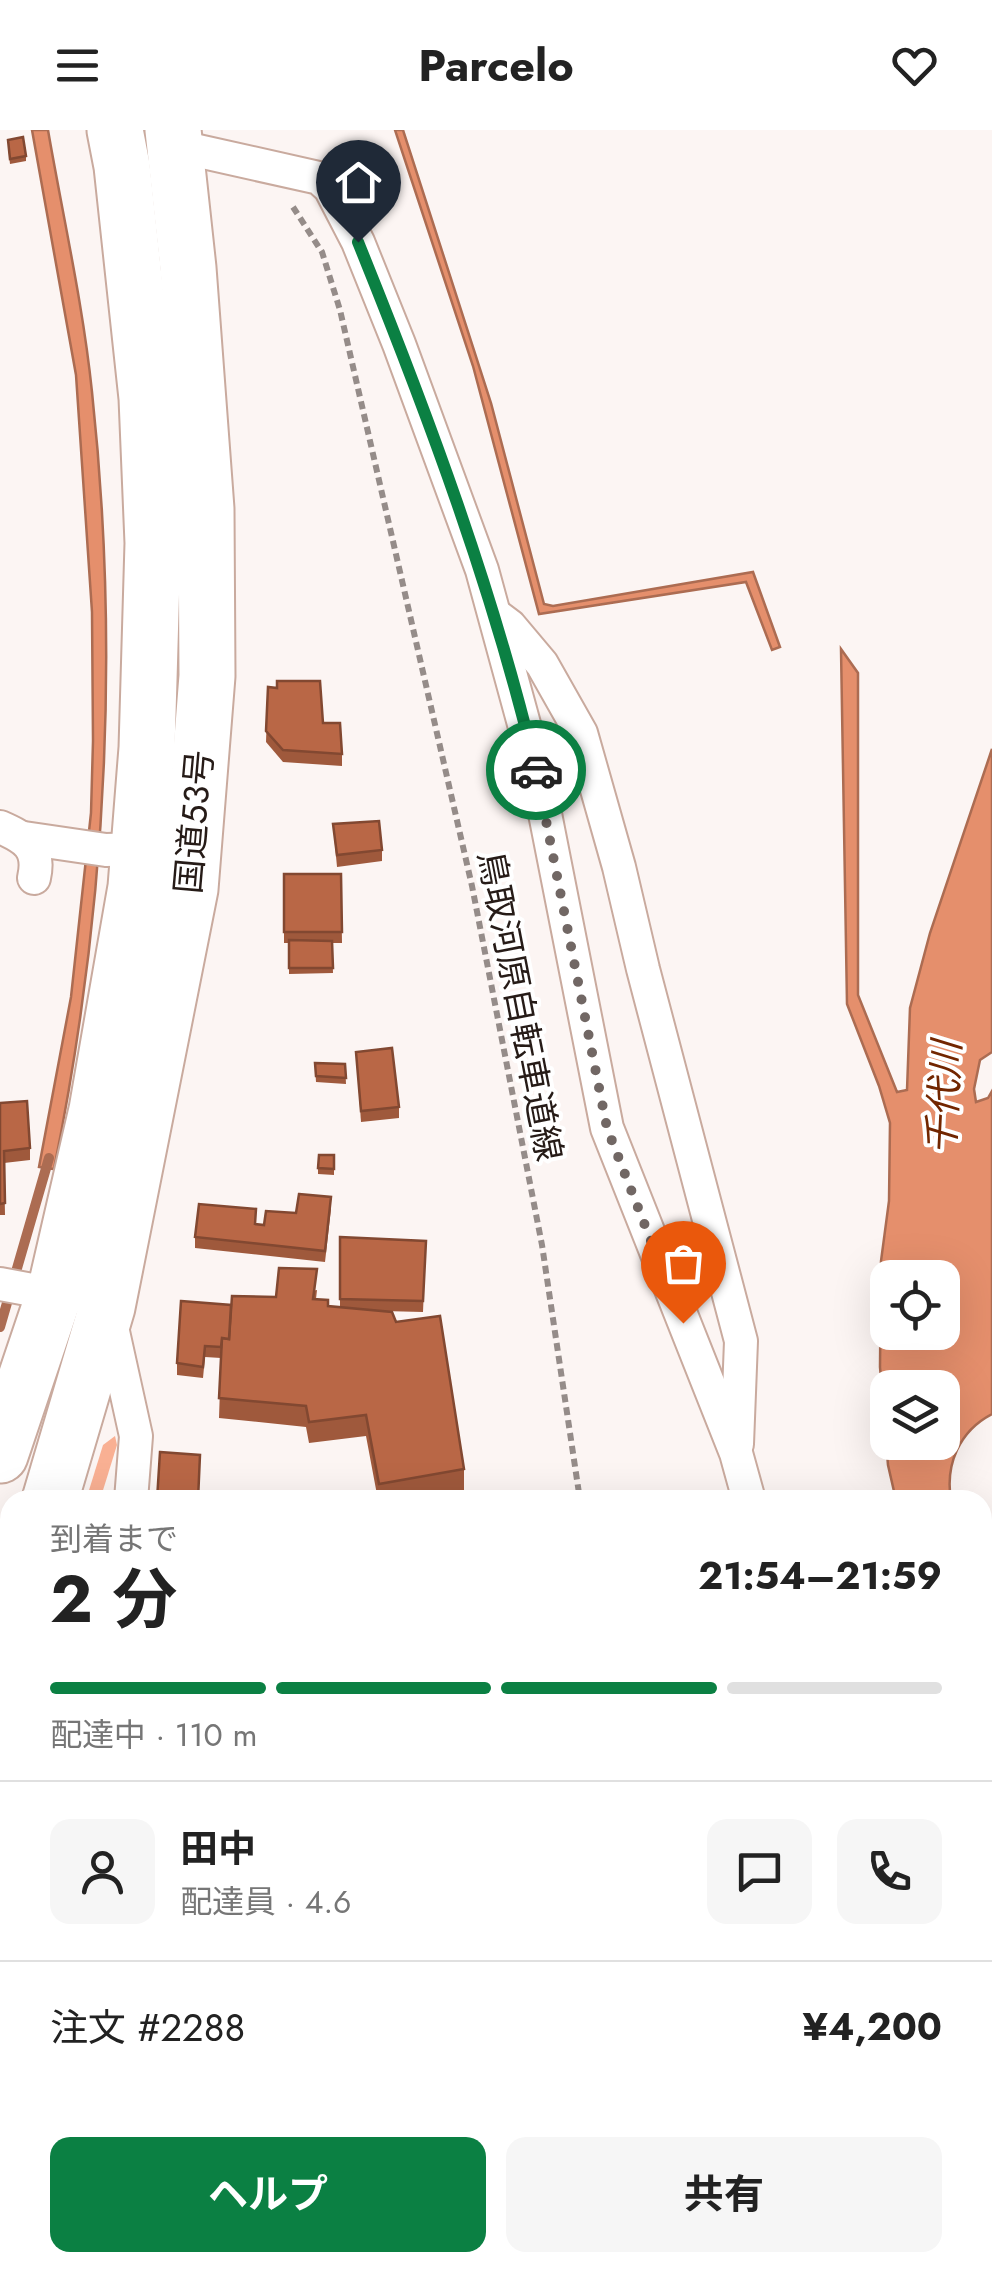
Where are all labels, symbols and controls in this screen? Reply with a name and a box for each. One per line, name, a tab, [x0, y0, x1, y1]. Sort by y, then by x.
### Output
text: Parcelo	[418, 33, 574, 98]
icon: menu	[50, 38, 105, 93]
icon: heart	[887, 38, 942, 93]
pin	[316, 140, 401, 243]
icon: home	[331, 155, 386, 210]
courier	[486, 720, 586, 820]
icon: car	[509, 743, 564, 798]
street label: 国道53号	[163, 748, 225, 896]
street label: 鳥取河原自転車道線	[465, 847, 575, 1165]
water label: 千代川	[913, 1036, 974, 1156]
pin	[641, 1221, 726, 1324]
icon: bag	[656, 1236, 711, 1291]
map controls	[870, 1260, 960, 1460]
button: locate	[870, 1260, 960, 1350]
button: layers	[870, 1370, 960, 1460]
text: 到着まで	[50, 1516, 178, 1562]
text: 21:54–21:59	[698, 1548, 942, 1603]
text: 2 分	[50, 1552, 177, 1646]
text: 配達中 · 110 m	[50, 1712, 257, 1758]
button: person	[50, 1819, 155, 1924]
button: chat	[707, 1819, 812, 1924]
button: phone	[837, 1819, 942, 1924]
text: 田中	[180, 1821, 256, 1876]
text: 配達員 · 4.6	[180, 1879, 352, 1925]
text: ¥4,200	[803, 1999, 942, 2054]
text: 注文 #2288	[50, 2000, 245, 2055]
button: ヘルプ	[50, 2137, 486, 2252]
button: 共有	[506, 2137, 942, 2252]

